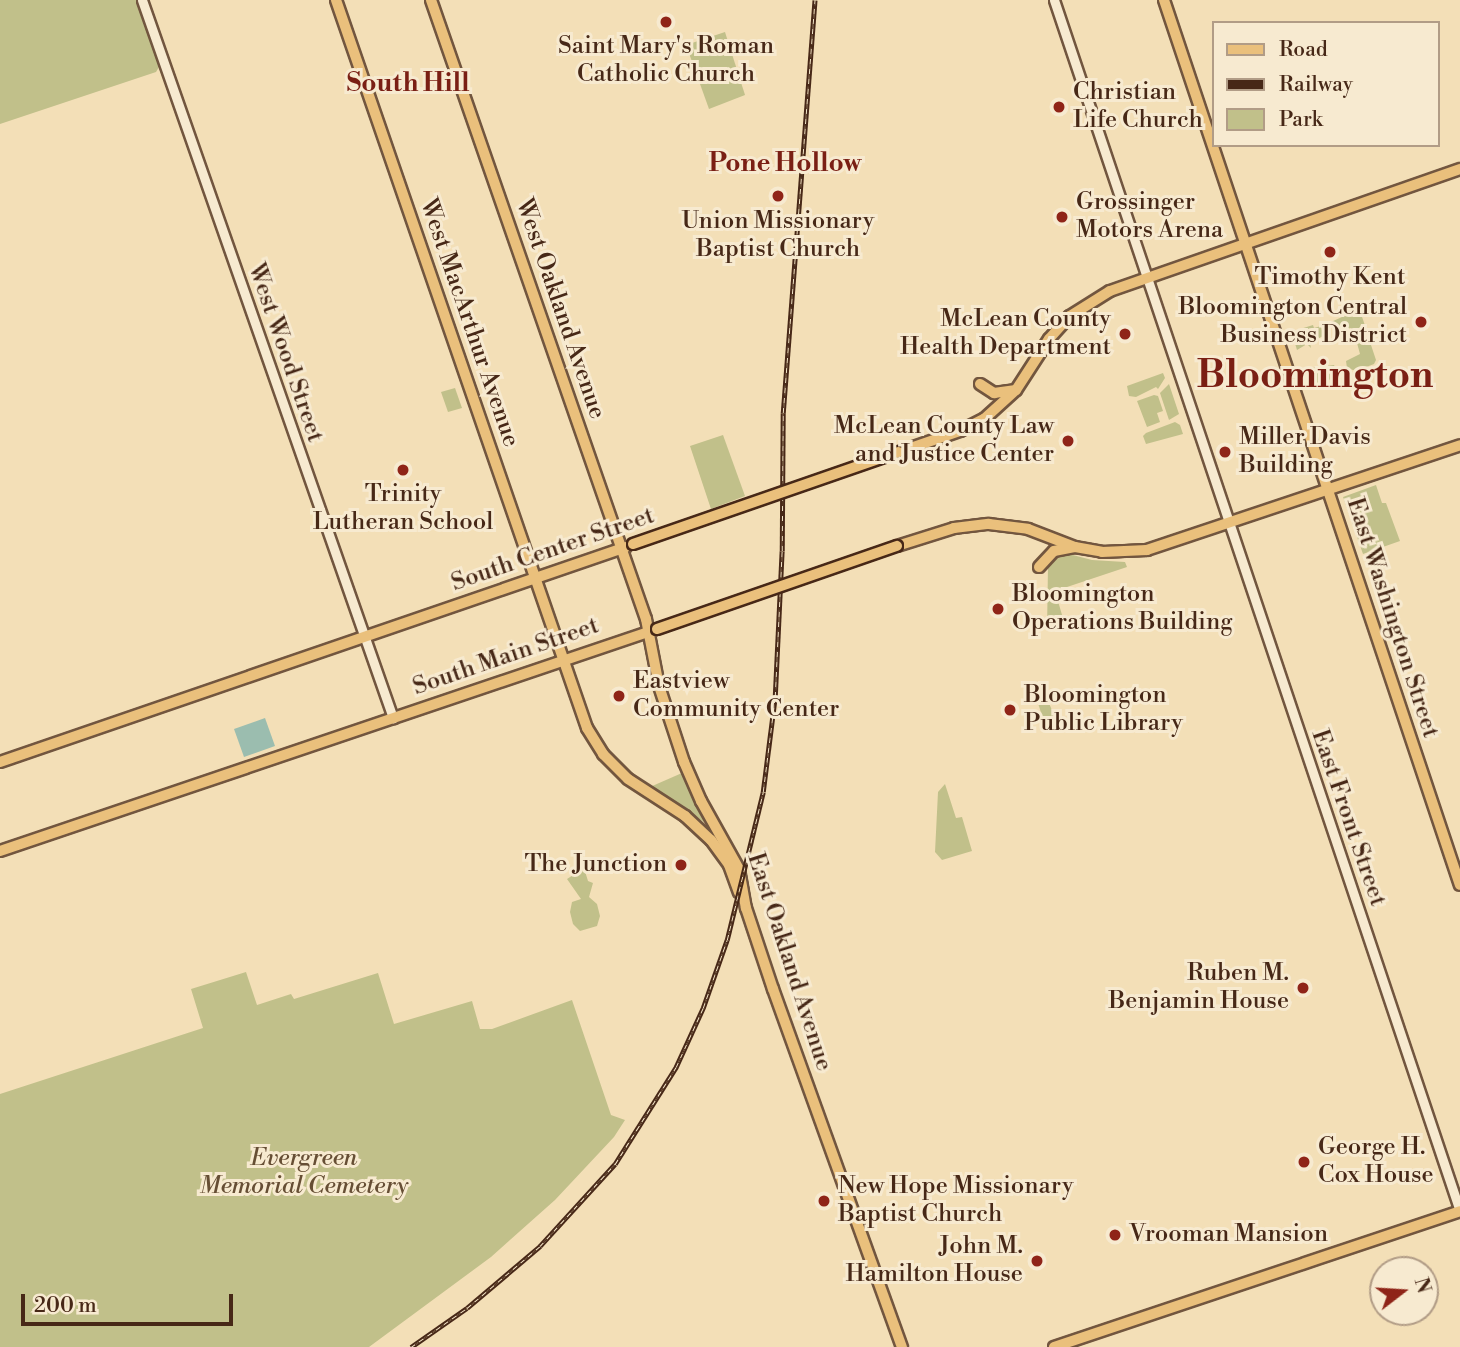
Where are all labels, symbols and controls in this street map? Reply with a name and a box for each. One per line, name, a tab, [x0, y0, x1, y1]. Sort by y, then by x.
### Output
marker: Saint Mary's Roman Catholic Church	[658, 14, 674, 30]
legend	[1212, 21, 1439, 147]
place label: Saint Mary's Roman Catholic Church	[558, 33, 774, 89]
text: Road	[1279, 37, 1328, 63]
district label: South Hill	[346, 68, 470, 100]
text: Railway	[1279, 72, 1353, 98]
place label: Christian Life Church	[1073, 79, 1203, 135]
marker: Christian Life Church	[1051, 99, 1067, 115]
text: Park	[1279, 107, 1323, 133]
district label: Pone Hollow	[709, 148, 861, 180]
marker: Union Missionary Baptist Church	[770, 188, 786, 204]
place label: Grossinger Motors Arena	[1076, 189, 1223, 245]
street label: West MacArthur Avenue	[413, 195, 525, 451]
street label: West Oakland Avenue	[509, 195, 611, 423]
place label: Union Missionary Baptist Church	[682, 208, 874, 264]
marker: Grossinger Motors Arena	[1054, 209, 1070, 225]
marker: Timothy Kent	[1322, 244, 1338, 260]
street label: West Wood Street	[241, 260, 329, 446]
place label: Timothy Kent	[1255, 264, 1405, 292]
place label: Bloomington Central Business District	[1178, 294, 1407, 350]
place label: McLean County Health Department	[900, 306, 1111, 362]
marker: Bloomington Central Business District	[1413, 314, 1429, 330]
marker: McLean County Health Department	[1117, 326, 1133, 342]
district label: Bloomington	[1197, 353, 1433, 399]
place label: McLean County Law and Justice Center	[834, 413, 1054, 469]
place label: Miller Davis Building	[1239, 424, 1371, 480]
marker: McLean County Law and Justice Center	[1060, 433, 1076, 449]
marker: Miller Davis Building	[1217, 444, 1233, 460]
marker: Trinity Lutheran School	[395, 462, 411, 478]
place label: Trinity Lutheran School	[313, 481, 493, 537]
street label: East Washington Street	[1340, 494, 1444, 742]
street label: South Center Street	[448, 502, 658, 598]
place label: Bloomington Operations Building	[1012, 581, 1233, 637]
marker: Bloomington Operations Building	[990, 601, 1006, 617]
street label: South Main Street	[409, 612, 603, 702]
place label: Eastview Community Center	[633, 668, 839, 724]
place label: Bloomington Public Library	[1024, 682, 1183, 738]
marker: Eastview Community Center	[611, 688, 627, 704]
marker: Bloomington Public Library	[1002, 702, 1018, 718]
street label: East Front Street	[1304, 726, 1392, 910]
street label: East Oakland Avenue	[740, 849, 838, 1075]
place label: The Junction	[525, 851, 667, 879]
marker: The Junction	[673, 857, 689, 873]
place label: Ruben M. Benjamin House	[1108, 960, 1289, 1016]
marker: Ruben M. Benjamin House	[1295, 980, 1311, 996]
place label: George H. Cox House	[1318, 1134, 1434, 1190]
park label: Evergreen Memorial Cemetery	[200, 1145, 408, 1201]
marker: George H. Cox House	[1296, 1154, 1312, 1170]
place label: New Hope Missionary Baptist Church	[838, 1173, 1074, 1229]
marker: New Hope Missionary Baptist Church	[816, 1193, 832, 1209]
place label: Vrooman Mansion	[1129, 1221, 1328, 1249]
marker: Vrooman Mansion	[1107, 1227, 1123, 1243]
place label: John M. Hamilton House	[846, 1233, 1023, 1289]
marker: John M. Hamilton House	[1029, 1253, 1045, 1269]
north arrow	[1369, 1256, 1439, 1326]
text: N	[1408, 1275, 1436, 1296]
scale bar	[24, 1280, 236, 1324]
text: 200 m	[34, 1293, 97, 1319]

